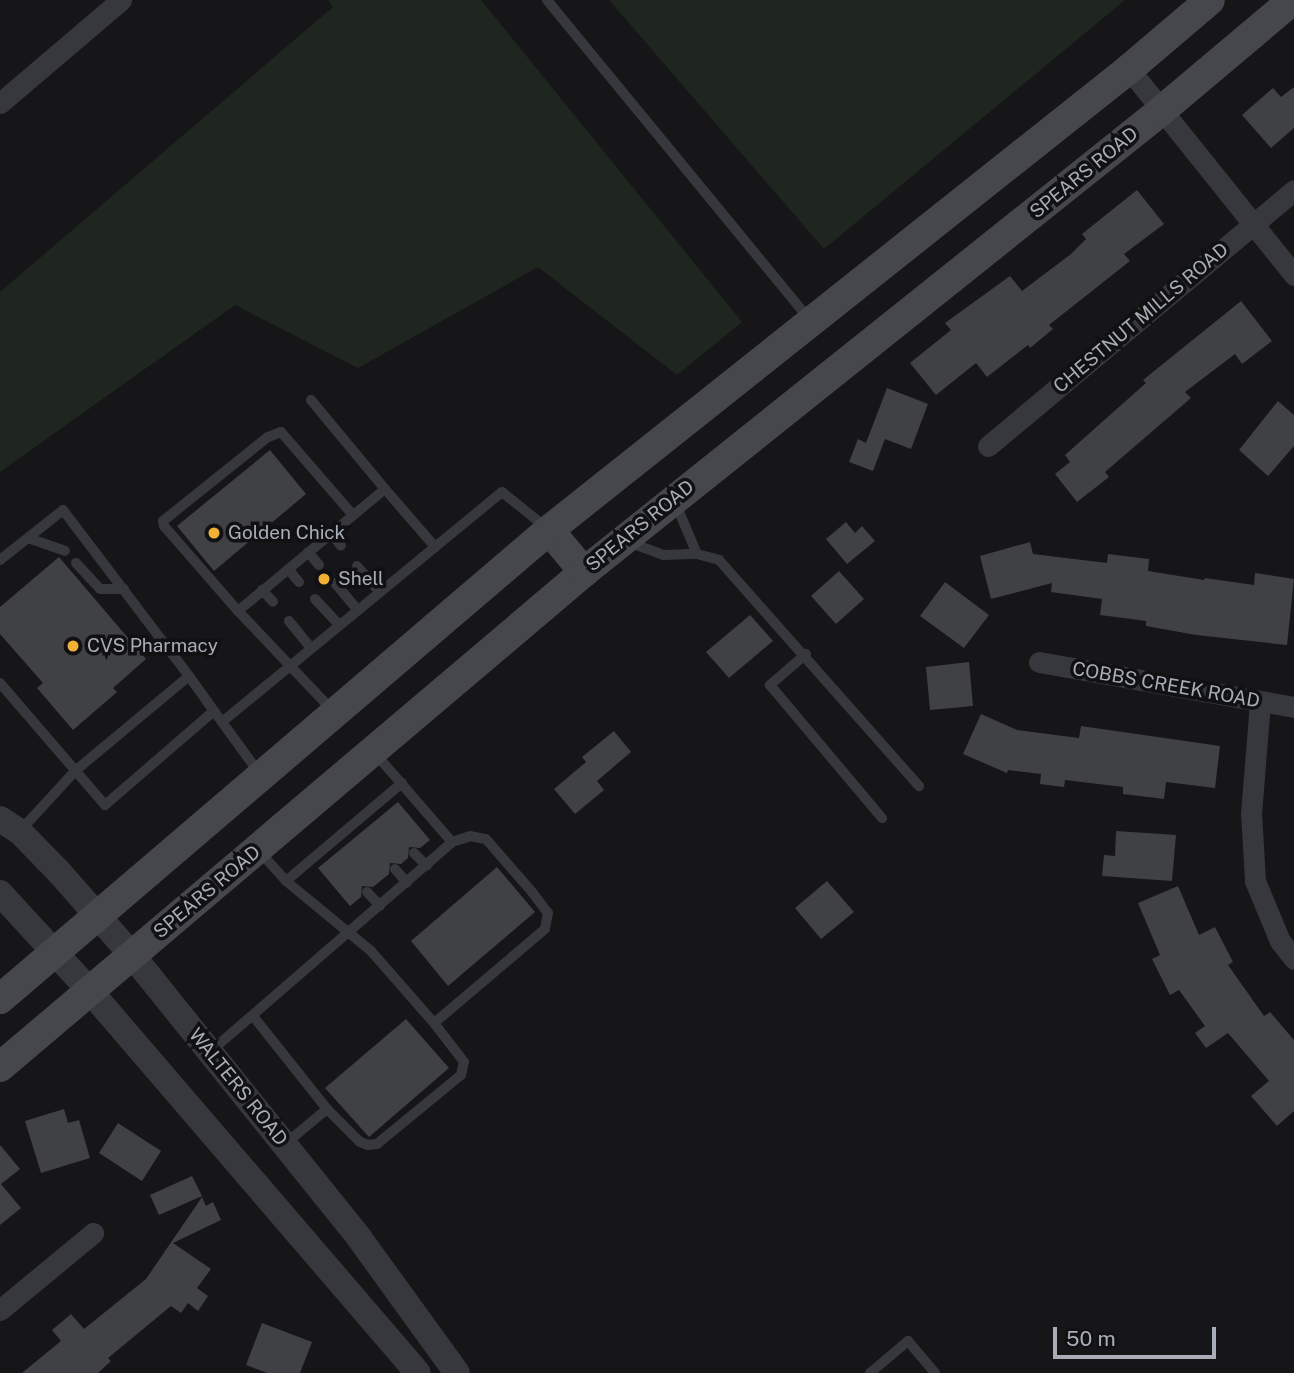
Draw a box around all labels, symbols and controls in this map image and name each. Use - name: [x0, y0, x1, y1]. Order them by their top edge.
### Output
- street label: SPEARS ROAD: [1025, 122, 1143, 224]
- street label: CHESTNUT MILLS ROAD: [1049, 238, 1233, 398]
- street label: SPEARS ROAD: [581, 475, 699, 577]
- place label: Golden Chick: [228, 522, 345, 544]
- marker: Golden Chick: [206, 525, 222, 541]
- place label: Shell: [338, 568, 384, 590]
- marker: Shell: [316, 571, 332, 587]
- place label: CVS Pharmacy: [87, 635, 218, 657]
- marker: CVS Pharmacy: [65, 638, 81, 654]
- street label: COBBS CREEK ROAD: [1070, 657, 1262, 713]
- street label: SPEARS ROAD: [149, 841, 265, 943]
- street label: WALTERS ROAD: [184, 1024, 292, 1150]
- scale bar: [1056, 1314, 1219, 1358]
- text: 50 m: [1066, 1326, 1116, 1351]

